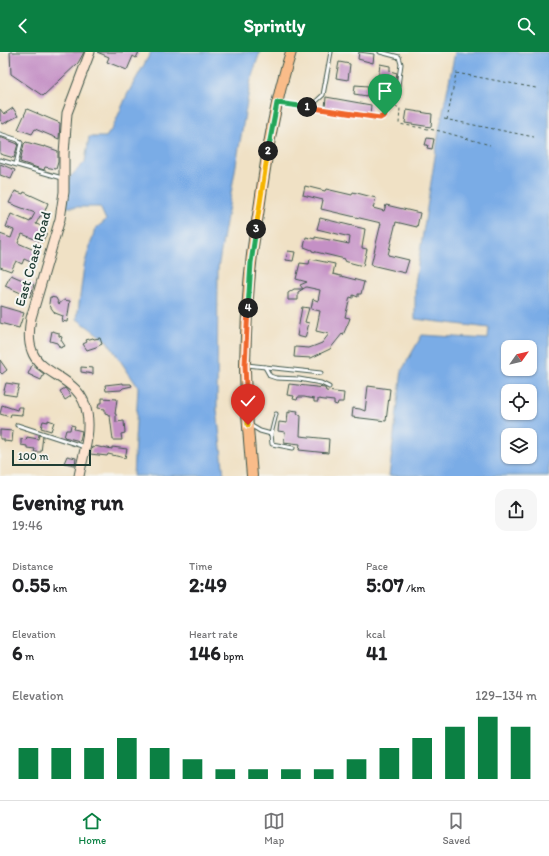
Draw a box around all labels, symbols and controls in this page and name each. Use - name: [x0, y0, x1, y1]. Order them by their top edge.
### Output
- icon: back: [12, 15, 34, 37]
- text: Sprintly: [244, 15, 305, 37]
- icon: search: [515, 15, 537, 37]
- pin: [368, 74, 402, 115]
- icon: arrive: [374, 80, 396, 102]
- pin: 1: [297, 97, 317, 117]
- text: 1: [304, 100, 310, 113]
- pin: 2: [258, 141, 278, 161]
- text: 2: [265, 144, 271, 157]
- street label: East Coast Road: [11, 209, 55, 308]
- pin: 3: [246, 219, 266, 239]
- text: 3: [253, 222, 259, 235]
- pin: 4: [238, 298, 258, 318]
- text: 4: [245, 301, 251, 314]
- north arrow: [501, 340, 537, 376]
- map controls: [501, 340, 537, 464]
- pin: [231, 384, 265, 425]
- button: locate: [501, 384, 537, 420]
- icon: check: [237, 390, 259, 412]
- button: layers: [501, 428, 537, 464]
- scale bar: [12, 448, 91, 467]
- text: 100 m: [18, 450, 48, 463]
- text: Evening run: [12, 489, 124, 516]
- button: share: [495, 489, 537, 531]
- text: 19:46: [12, 518, 43, 533]
- text: Distance: [12, 560, 53, 573]
- text: Time: [189, 560, 212, 573]
- text: Pace: [366, 560, 388, 573]
- text: 0.55: [12, 573, 50, 597]
- text: 2:49: [189, 573, 227, 597]
- text: 5:07: [366, 573, 404, 597]
- text: km: [50, 582, 67, 595]
- text: /km: [404, 582, 425, 595]
- text: Elevation: [12, 628, 56, 641]
- text: Heart rate: [189, 628, 238, 641]
- text: kcal: [366, 628, 386, 641]
- text: 6: [12, 641, 23, 665]
- text: 146: [189, 641, 221, 665]
- text: 41: [366, 641, 387, 665]
- text: m: [23, 650, 34, 663]
- text: bpm: [221, 650, 244, 663]
- text: Elevation: [12, 688, 64, 703]
- text: 129–134 m: [475, 688, 537, 703]
- tab: Home: [79, 810, 106, 847]
- tab: Map: [263, 810, 285, 847]
- tab: Saved: [442, 810, 470, 847]

